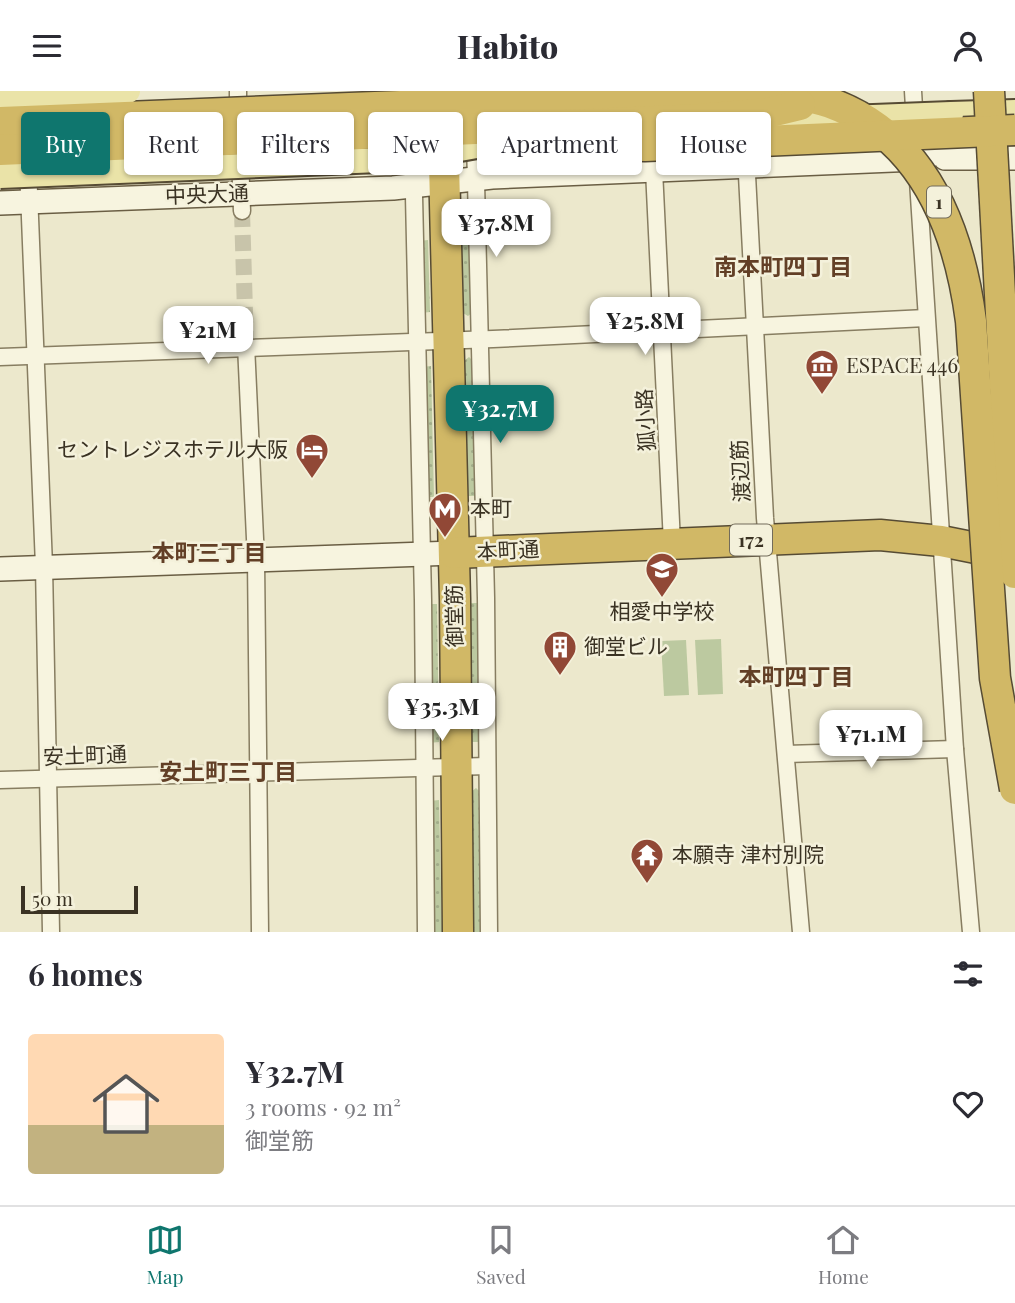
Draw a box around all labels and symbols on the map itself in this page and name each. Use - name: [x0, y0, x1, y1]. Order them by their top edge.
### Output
- street label: 中央大通: [164, 178, 249, 208]
- road number: 1: [927, 187, 951, 218]
- pin: ¥37.8M: [439, 199, 553, 259]
- district label: 南本町四丁目: [714, 250, 852, 281]
- pin: ¥25.8M: [588, 297, 702, 357]
- pin: ¥21M: [167, 307, 249, 366]
- museum icon: ESPACE 446: [803, 347, 841, 396]
- place label: ESPACE 446: [846, 350, 958, 378]
- pin: ¥32.7M: [443, 385, 557, 445]
- street label: 狐小路: [628, 388, 660, 452]
- hotel icon: セントレジスホテル大阪: [293, 431, 331, 480]
- place label: セントレジスホテル大阪: [57, 434, 288, 462]
- street label: 渡辺筋: [723, 439, 755, 503]
- metro station icon: 本町: [426, 490, 464, 539]
- place label: 本町: [470, 493, 512, 521]
- road number: 172: [730, 524, 772, 555]
- street label: 本町通: [476, 533, 540, 565]
- district label: 本町三丁目: [152, 536, 267, 567]
- school or university icon: 相愛中学校: [643, 550, 681, 599]
- street label: 御堂筋: [438, 584, 468, 648]
- place label: 相愛中学校: [610, 596, 715, 624]
- building icon: 御堂ビル: [541, 628, 579, 677]
- place label: 御堂ビル: [584, 631, 668, 659]
- district label: 本町四丁目: [739, 660, 854, 691]
- pin: ¥35.3M: [385, 683, 499, 743]
- pin: ¥71.1M: [814, 711, 928, 770]
- street label: 安土町通: [42, 739, 127, 769]
- district label: 安土町三丁目: [159, 755, 297, 786]
- temple icon: 本願寺 津村別院: [628, 836, 666, 885]
- place label: 本願寺 津村別院: [672, 839, 824, 867]
- scale bar: [21, 883, 138, 915]

